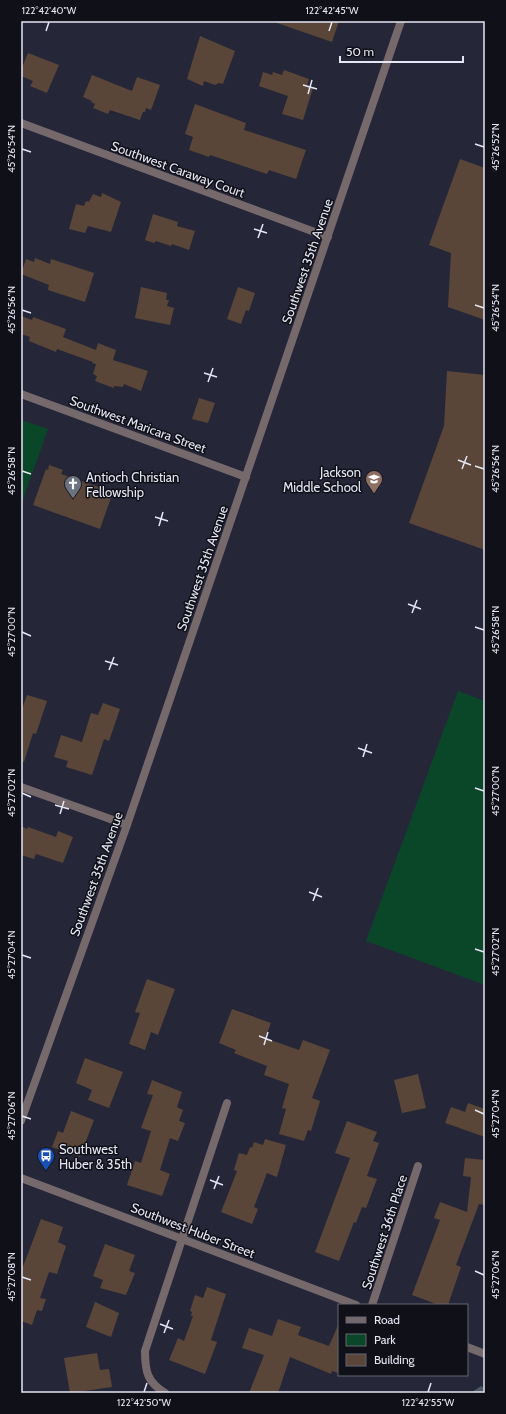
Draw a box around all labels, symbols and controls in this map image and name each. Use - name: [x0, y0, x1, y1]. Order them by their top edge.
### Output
- text: 122°42'40"W: [22, 4, 77, 17]
- text: 122°42'45"W: [306, 4, 359, 17]
- scale bar: [340, 38, 463, 64]
- text: 50 m: [346, 44, 374, 59]
- text: 45°26'52"N: [489, 123, 502, 171]
- text: 45°26'54"N: [5, 125, 18, 173]
- street label: Southwest Caraway Court: [109, 137, 248, 201]
- street label: Southwest 35th Avenue: [278, 196, 336, 326]
- text: 45°26'54"N: [489, 284, 502, 332]
- text: 45°26'56"N: [5, 286, 18, 334]
- street label: Southwest Maricara Street: [68, 392, 209, 456]
- text: 45°26'56"N: [489, 445, 502, 493]
- text: 45°26'58"N: [5, 447, 18, 495]
- place label: Jackson Middle School: [283, 464, 361, 495]
- place label: Antioch Christian Fellowship: [86, 469, 179, 500]
- school or university icon: Jackson Middle School: [364, 469, 384, 494]
- church icon: Antioch Christian Fellowship: [63, 474, 83, 499]
- street label: Southwest 35th Avenue: [173, 503, 231, 633]
- text: 45°26'58"N: [489, 606, 502, 654]
- text: 45°27'00"N: [5, 607, 18, 657]
- text: 45°27'00"N: [489, 766, 502, 816]
- text: 45°27'02"N: [5, 769, 18, 817]
- street label: Southwest 35th Avenue: [66, 809, 126, 938]
- text: 45°27'02"N: [489, 928, 502, 976]
- text: 45°27'04"N: [5, 931, 18, 980]
- text: 45°27'04"N: [489, 1090, 502, 1139]
- text: 45°27'06"N: [5, 1091, 18, 1141]
- place label: Southwest Huber & 35th: [59, 1141, 132, 1172]
- bus stop icon: Southwest Huber & 35th: [36, 1146, 56, 1171]
- street label: Southwest 36th Place: [358, 1172, 410, 1291]
- street label: Southwest Huber Street: [129, 1199, 258, 1261]
- text: 45°27'06"N: [489, 1250, 502, 1300]
- text: 45°27'08"N: [5, 1252, 18, 1302]
- legend: [338, 1304, 468, 1376]
- text: Road: [374, 1312, 400, 1327]
- text: Park: [374, 1332, 396, 1347]
- text: Building: [374, 1352, 416, 1367]
- text: 122°42'50"W: [117, 1396, 172, 1409]
- text: 122°42'55"W: [402, 1396, 455, 1409]

